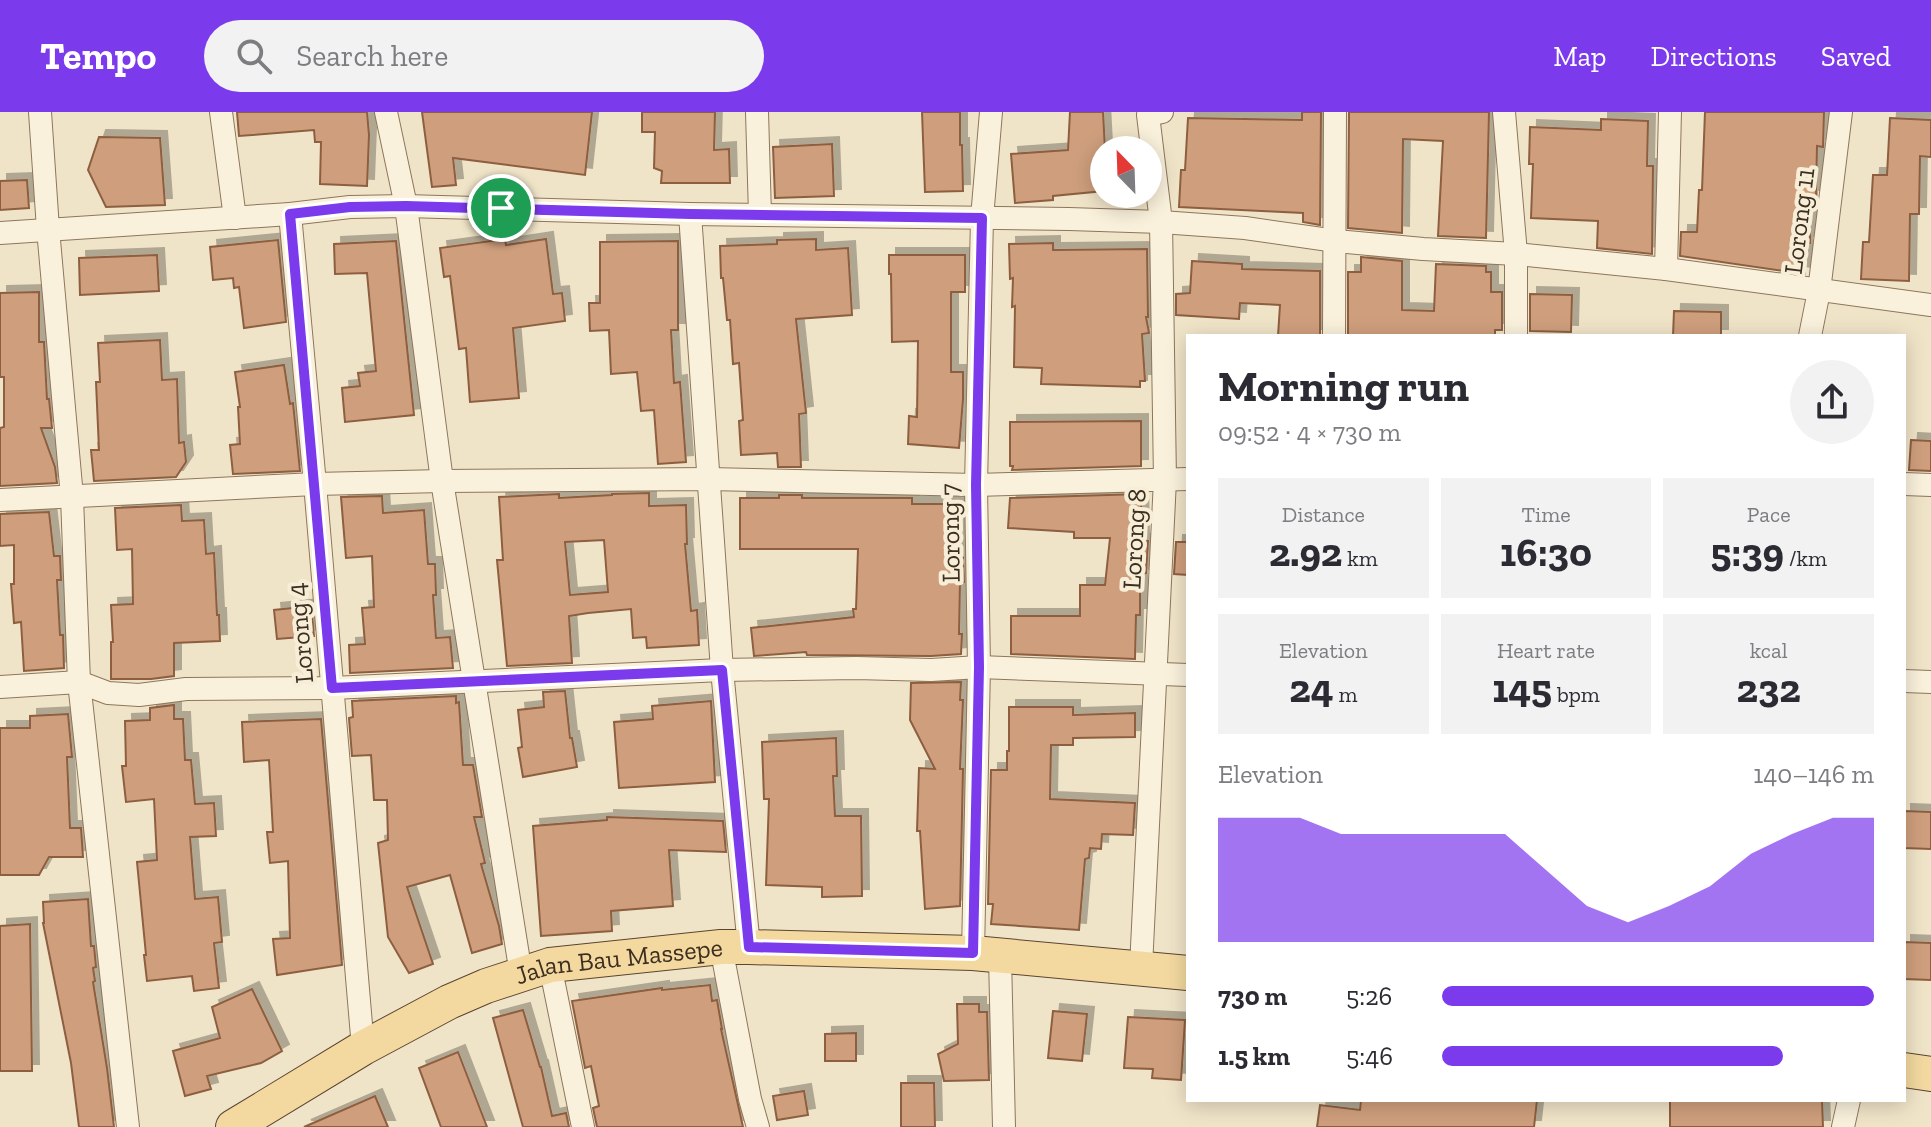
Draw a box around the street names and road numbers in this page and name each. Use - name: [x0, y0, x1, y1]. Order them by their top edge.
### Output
- street label: Lorong 11: [1777, 166, 1821, 276]
- street label: Lorong 7: [933, 483, 967, 583]
- street label: Lorong 8: [1115, 488, 1153, 590]
- street label: Lorong 4: [280, 581, 320, 685]
- street label: Jalan Bau Massepe: [511, 931, 724, 991]

